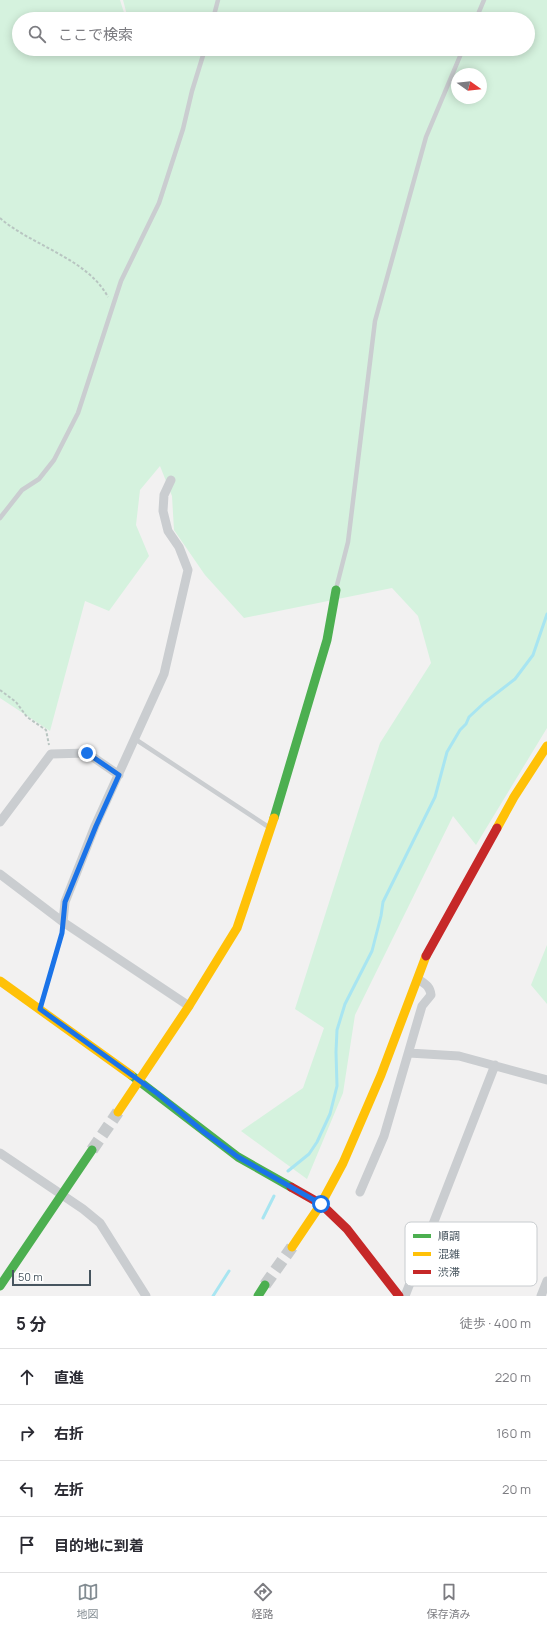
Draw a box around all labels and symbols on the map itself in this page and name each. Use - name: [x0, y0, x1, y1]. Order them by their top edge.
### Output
- north arrow: [451, 68, 487, 104]
- route end: [78, 744, 96, 762]
- route start: [312, 1195, 330, 1213]
- legend: [405, 1222, 537, 1286]
- text: 順調: [438, 1228, 460, 1243]
- text: 混雑: [438, 1246, 460, 1261]
- text: 渋滞: [438, 1264, 460, 1279]
- scale bar: [12, 1268, 91, 1287]

